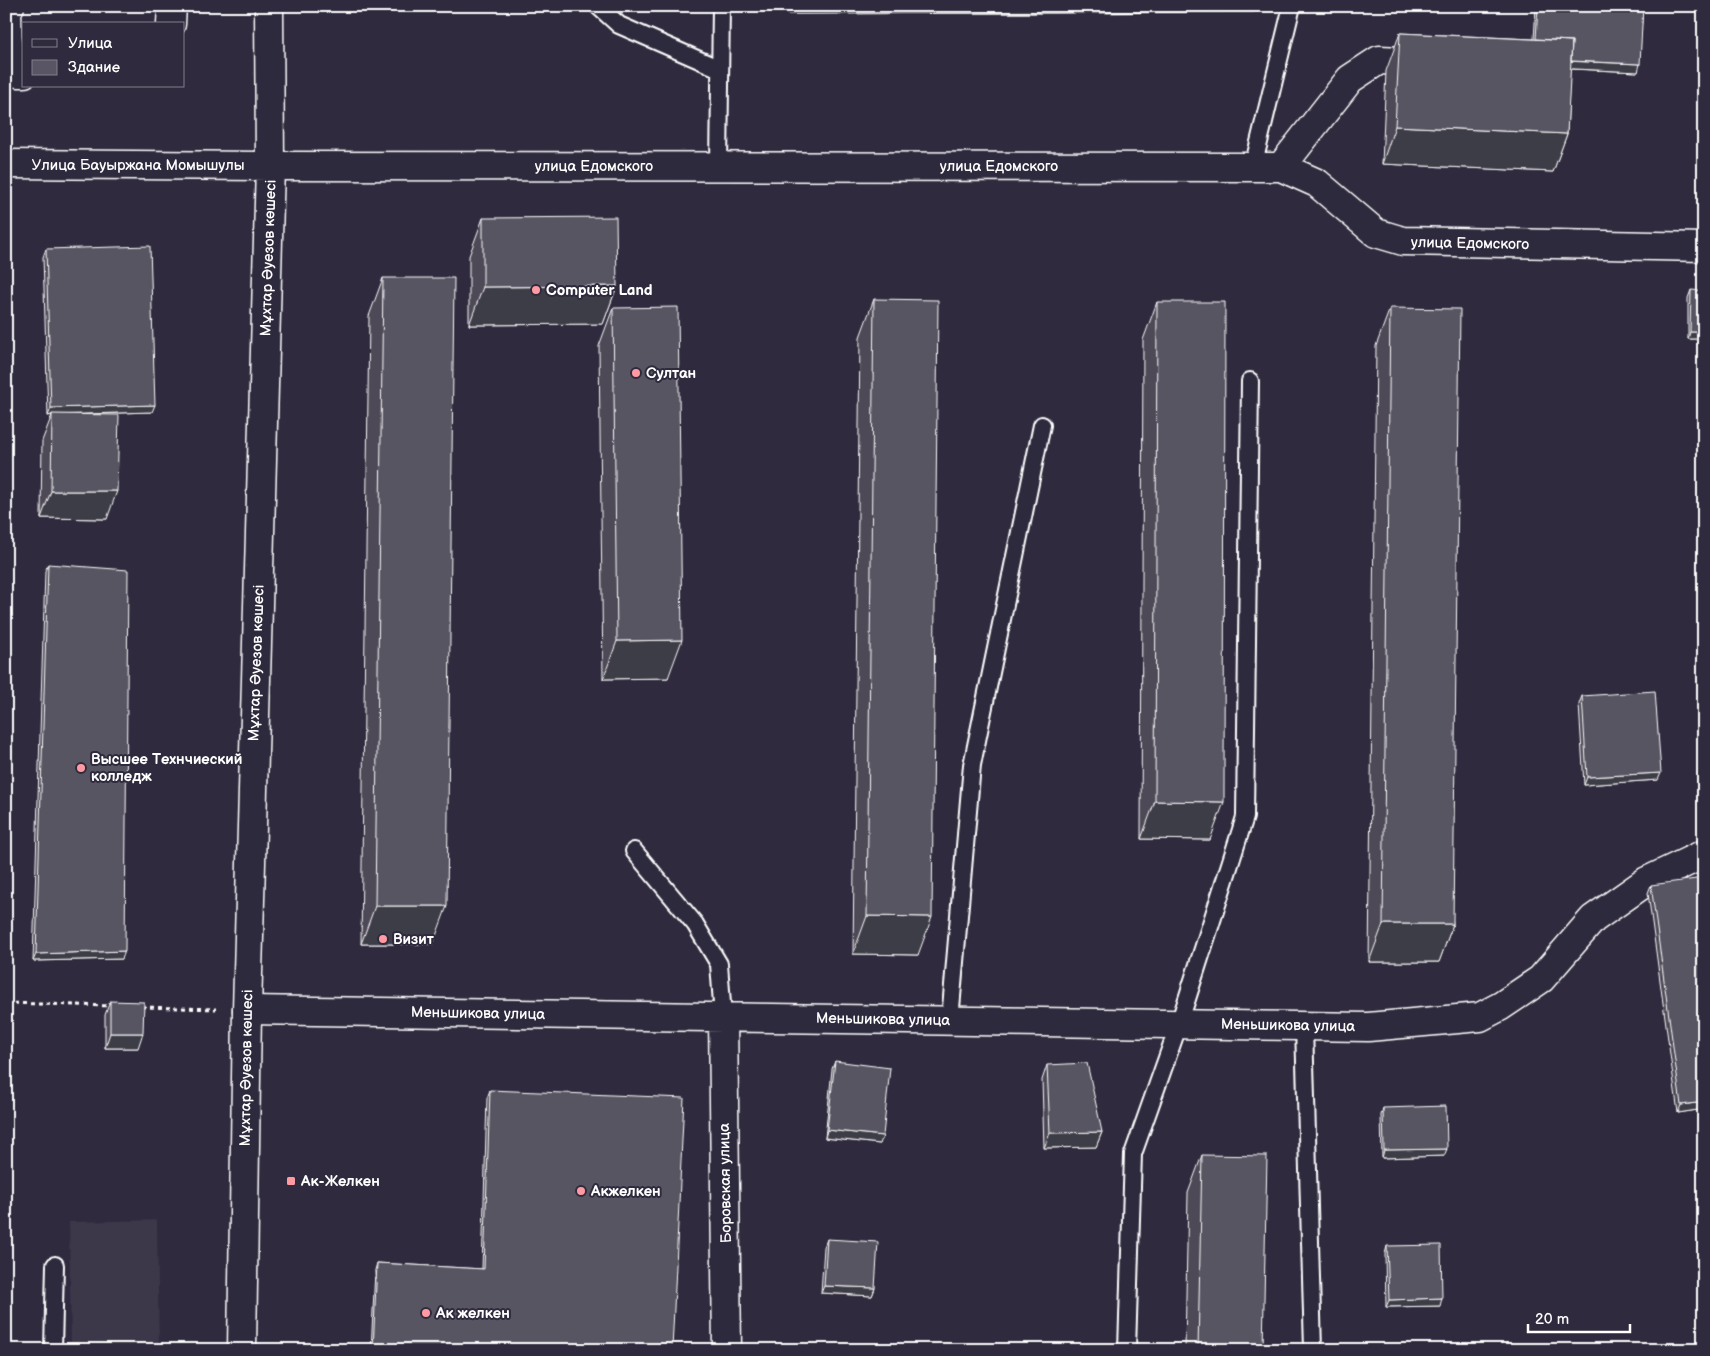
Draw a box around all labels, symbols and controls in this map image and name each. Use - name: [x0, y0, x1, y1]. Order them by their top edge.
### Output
- legend: [22, 22, 185, 88]
- text: Улица: [68, 34, 113, 53]
- text: Здание: [68, 58, 120, 77]
- street label: Улица Бауыржана Момышулы: [32, 156, 244, 175]
- street label: улица Едомского: [535, 157, 653, 176]
- street label: улица Едомского: [940, 157, 1058, 176]
- street label: Мұхтар Әуезов көшесі: [256, 179, 281, 337]
- street label: улица Едомского: [1411, 233, 1530, 254]
- place label: Computer Land: [546, 281, 653, 300]
- marker: Computer Land: [530, 284, 542, 296]
- place label: Султан: [646, 364, 696, 383]
- marker: Султан: [630, 367, 642, 379]
- street label: Мұхтар Әуезов көшесі: [244, 584, 269, 742]
- place label: Высшее Технчиеский колледж: [91, 750, 243, 786]
- marker: Высшее Технчиеский колледж: [75, 762, 87, 774]
- place label: Визит: [393, 930, 435, 949]
- marker: Визит: [377, 933, 389, 945]
- street label: Мұхтар Әуезов көшесі: [236, 989, 257, 1147]
- street label: Меньшикова улица: [411, 1003, 546, 1024]
- street label: Меньшикова улица: [816, 1009, 951, 1030]
- street label: Меньшикова улица: [1221, 1015, 1356, 1036]
- street label: Боровская улица: [715, 1123, 736, 1243]
- place label: Ак-Желкен: [300, 1172, 380, 1191]
- marker: Ак-Желкен: [285, 1175, 297, 1187]
- place label: Акжелкен: [590, 1182, 661, 1201]
- marker: Акжелкен: [575, 1185, 587, 1197]
- scale bar: [1528, 1301, 1630, 1333]
- place label: Ак желкен: [435, 1304, 510, 1323]
- marker: Ак желкен: [420, 1307, 432, 1319]
- text: 20 m: [1535, 1310, 1569, 1329]

